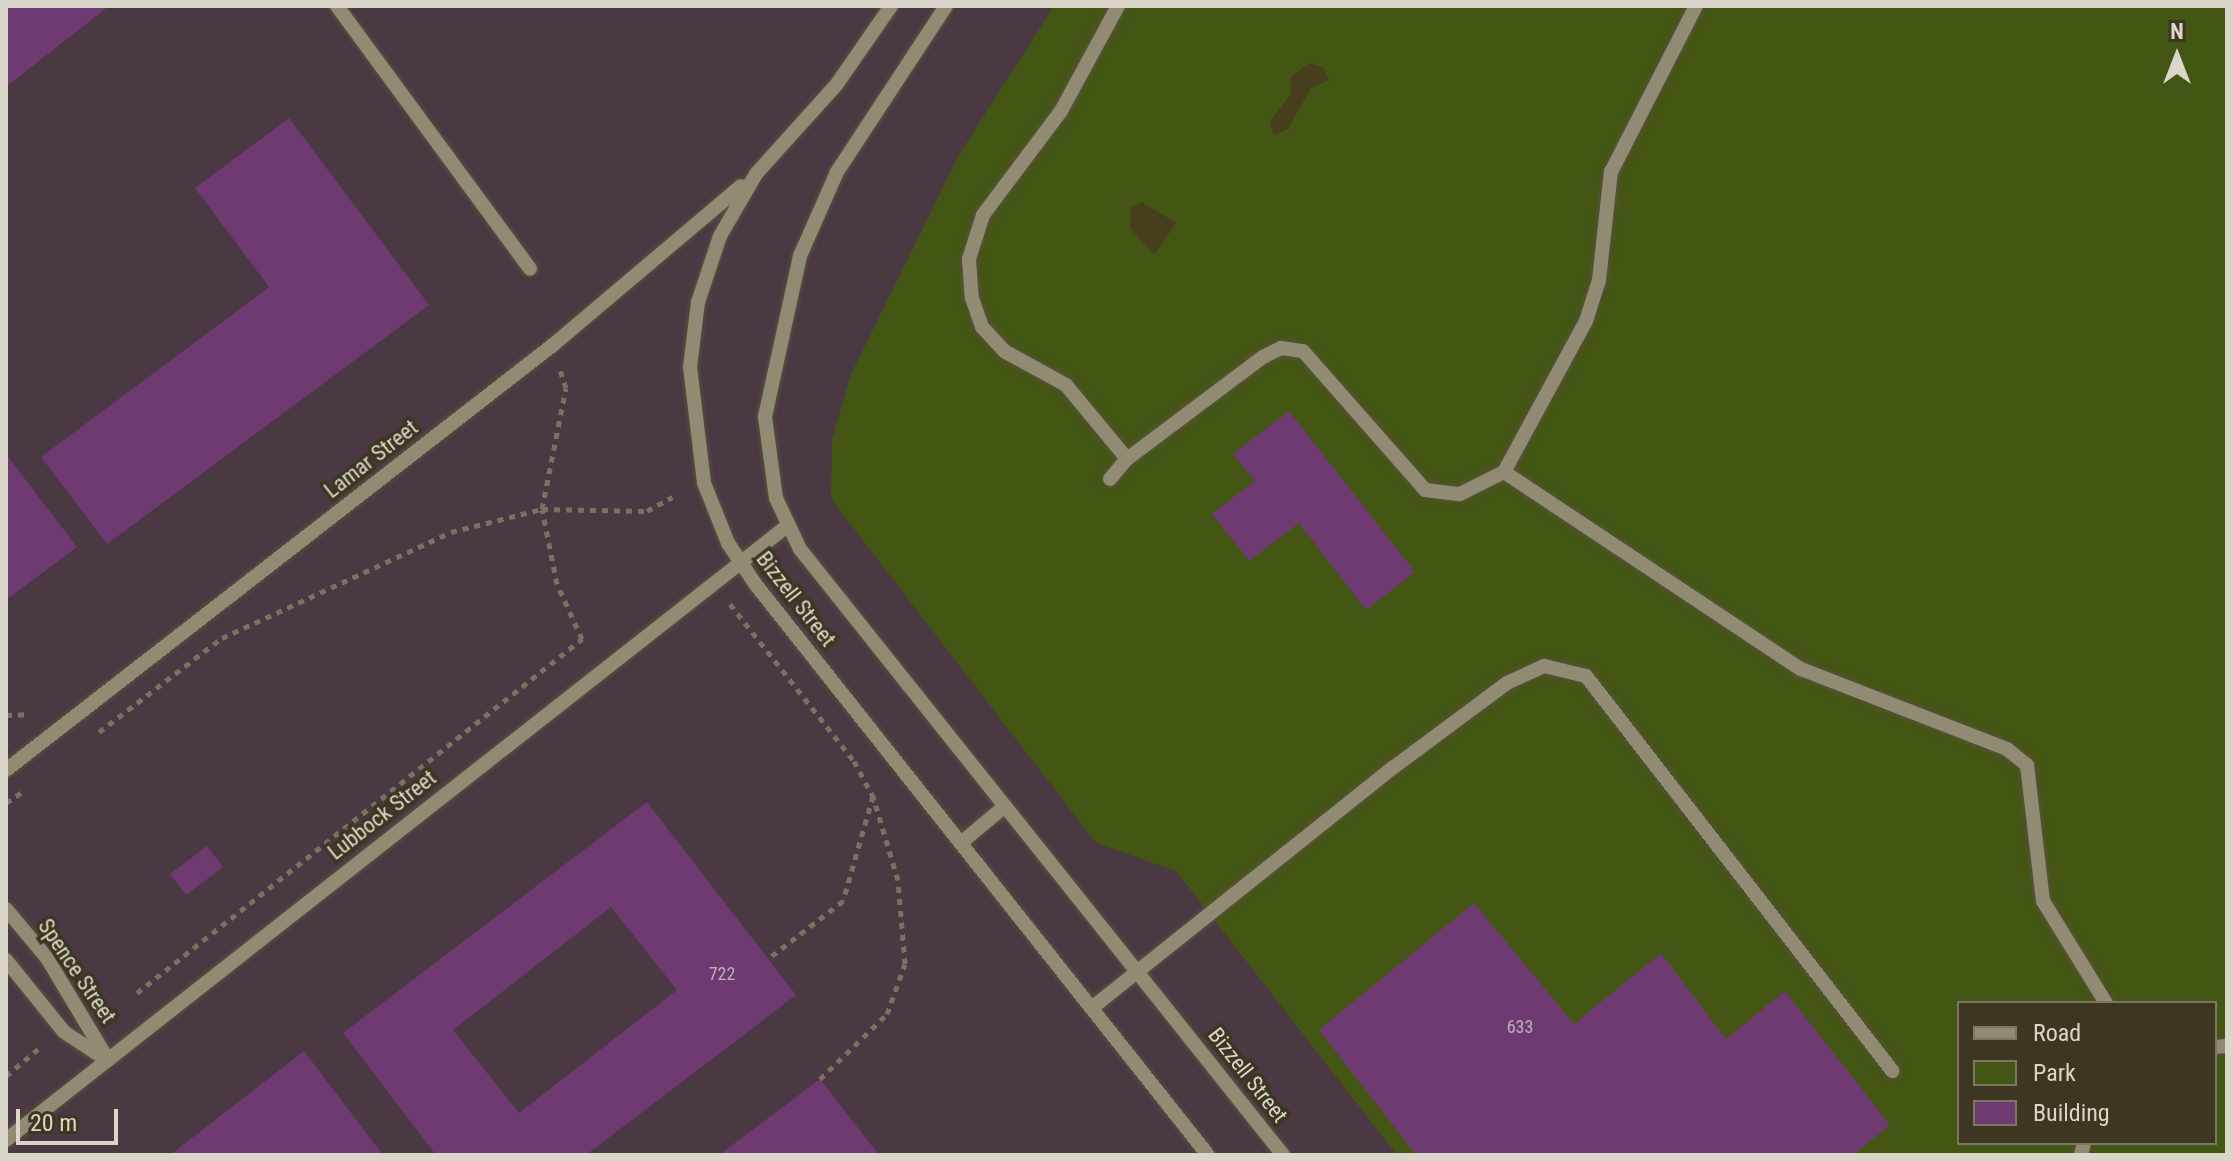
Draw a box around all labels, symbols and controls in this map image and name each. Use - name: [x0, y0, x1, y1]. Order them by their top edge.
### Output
- north arrow: [2137, 16, 2217, 96]
- text: N: [2170, 19, 2184, 44]
- street label: Lamar Street: [319, 414, 423, 504]
- street label: Bizzell Street: [751, 546, 841, 652]
- street label: Lubbock Street: [323, 765, 441, 865]
- street label: Spence Street: [32, 914, 122, 1028]
- house number: 722: [709, 963, 735, 985]
- legend: [1957, 1001, 2217, 1145]
- house number: 633: [1507, 1016, 1533, 1038]
- text: Road: [2033, 1019, 2081, 1047]
- street label: Bizzell Street: [1203, 1022, 1293, 1128]
- text: Park: [2033, 1059, 2076, 1087]
- scale bar: [20, 1093, 122, 1143]
- text: Building: [2033, 1099, 2110, 1127]
- text: 20 m: [30, 1109, 77, 1137]

